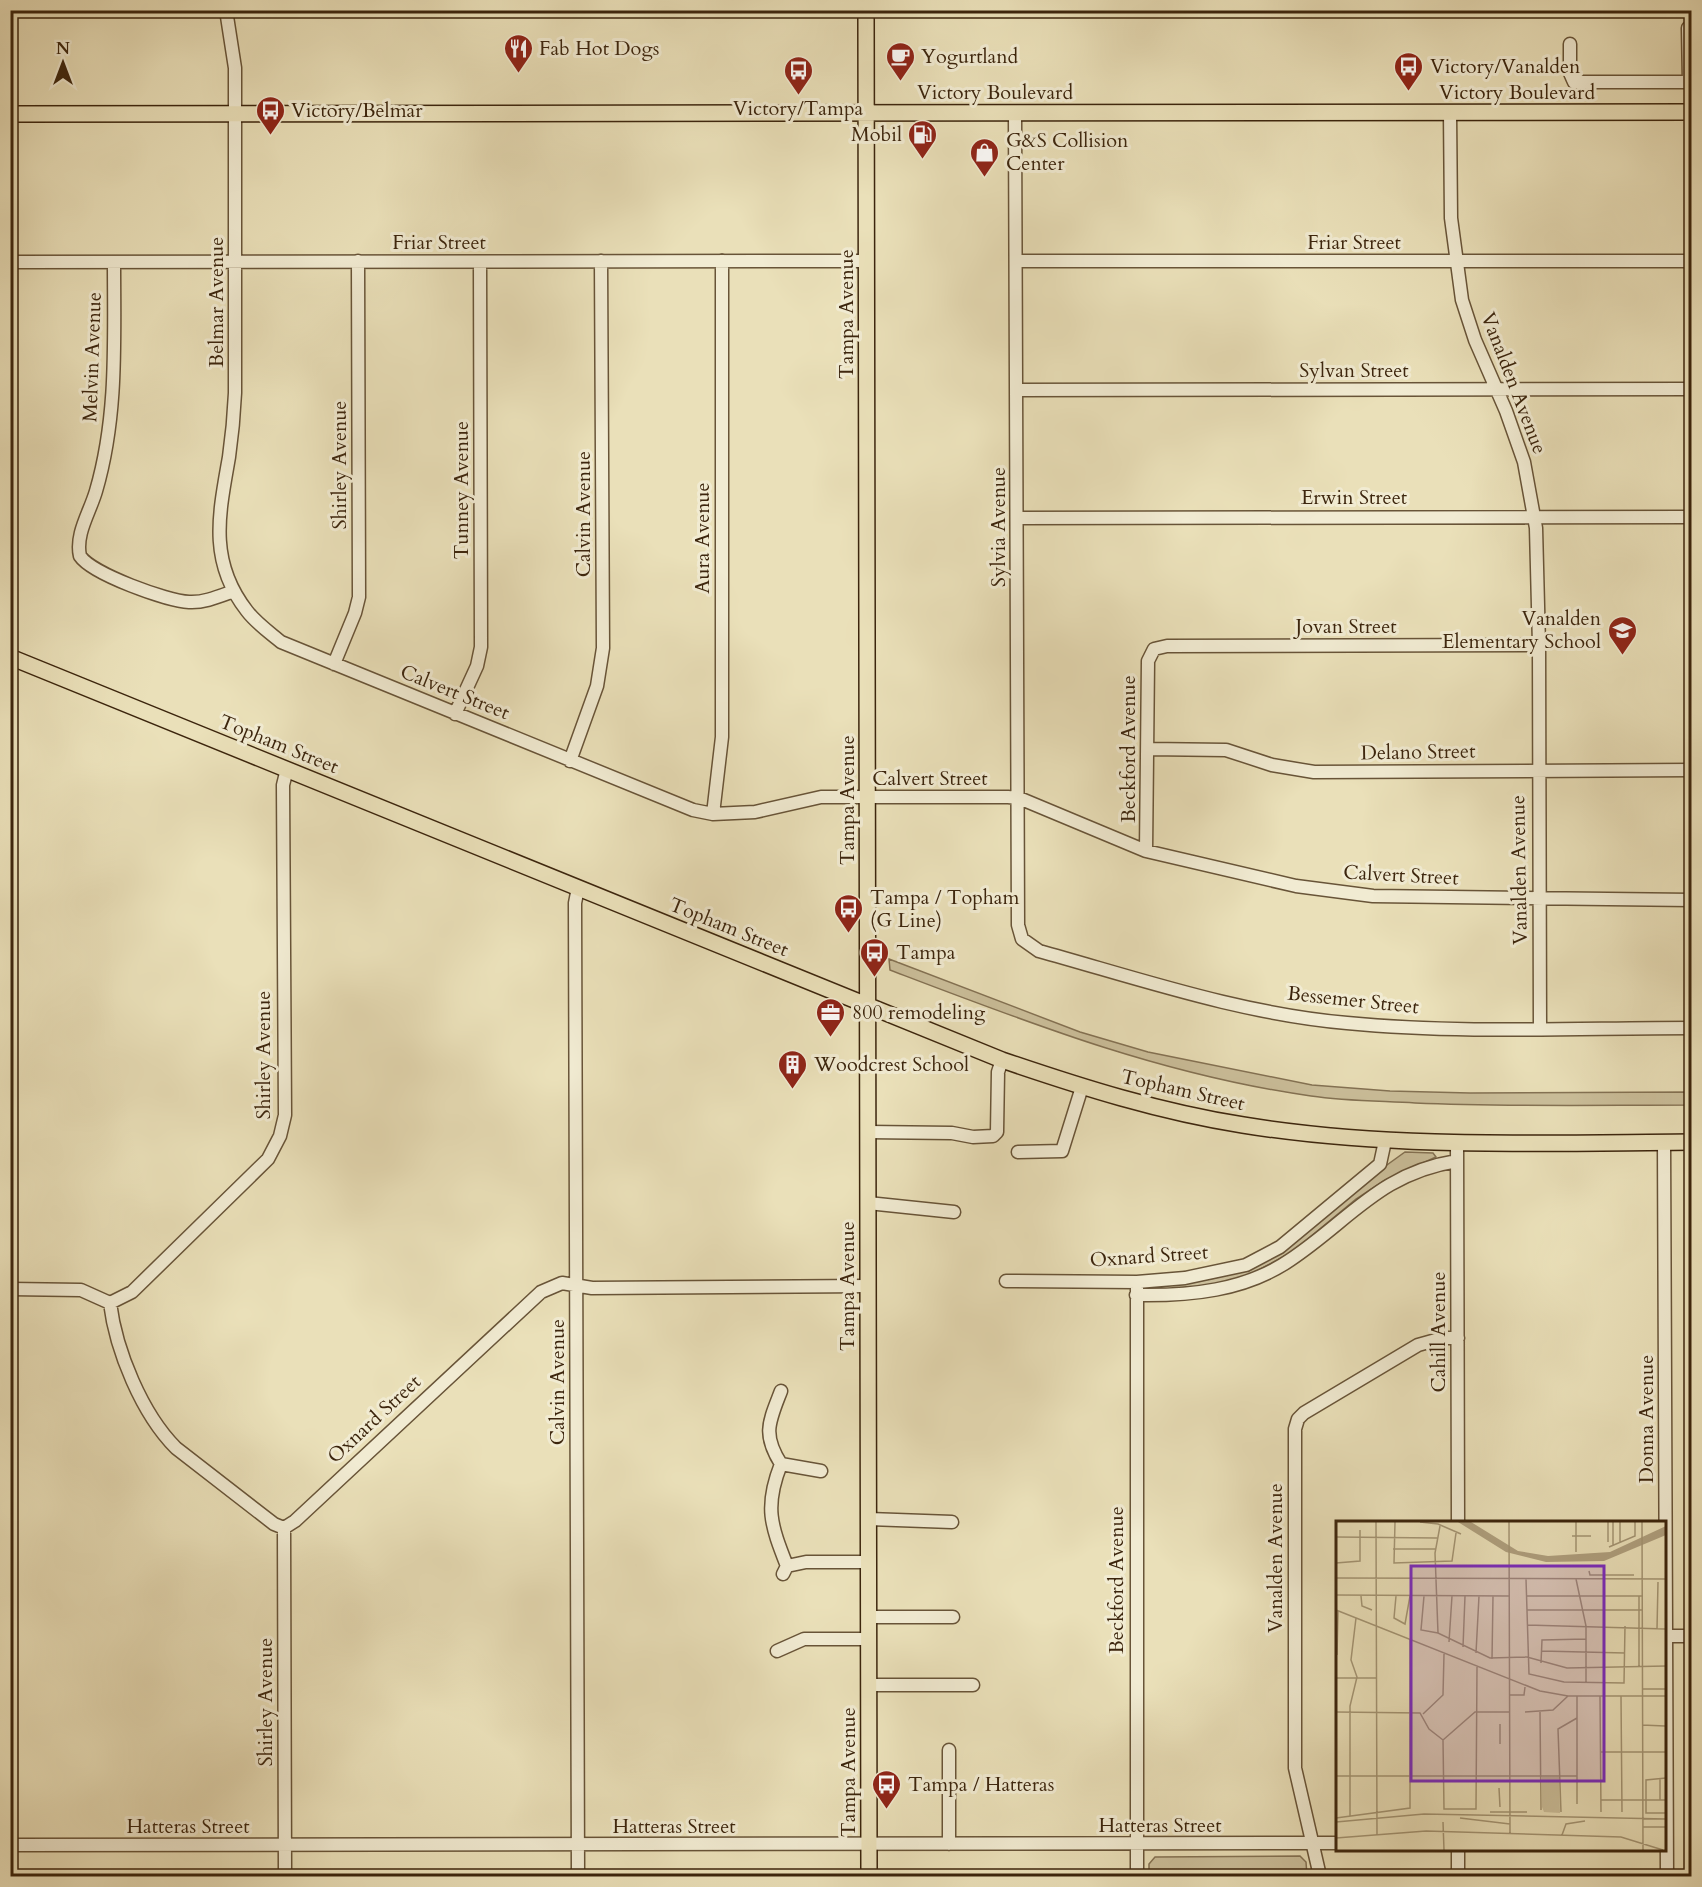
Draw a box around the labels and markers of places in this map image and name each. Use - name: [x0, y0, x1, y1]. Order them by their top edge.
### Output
- restaurant icon: Fab Hot Dogs: [502, 32, 534, 74]
- place label: Fab Hot Dogs: [539, 35, 659, 62]
- cafe icon: Yogurtland: [884, 40, 916, 82]
- place label: Yogurtland: [921, 43, 1019, 70]
- bus stop icon: Victory/Vanalden: [1393, 50, 1425, 92]
- place label: Victory/Vanalden: [1430, 53, 1581, 80]
- bus stop icon: Victory/Tampa: [782, 54, 814, 96]
- bus stop icon: Victory/Belmar: [254, 94, 286, 136]
- place label: Victory/Tampa: [733, 95, 864, 122]
- place label: Victory/Belmar: [291, 97, 423, 124]
- fuel station icon: Mobil: [907, 118, 939, 160]
- place label: Mobil: [851, 121, 902, 148]
- place label: G&S Collision Center: [1006, 127, 1129, 177]
- shop icon: G&S Collision Center: [969, 136, 1001, 178]
- place label: Vanalden Elementary School: [1442, 605, 1602, 655]
- school or university icon: Vanalden Elementary School: [1606, 614, 1638, 656]
- place label: Tampa / Topham (G Line): [870, 884, 1019, 934]
- bus stop icon: Tampa / Topham (G Line): [833, 892, 865, 934]
- bus stop icon: Tampa: [859, 936, 891, 978]
- place label: Tampa: [896, 939, 956, 966]
- office icon: 800 remodeling: [815, 996, 847, 1038]
- place label: 800 remodeling: [852, 999, 986, 1026]
- building icon: Woodcrest School: [777, 1048, 809, 1090]
- place label: Woodcrest School: [813, 1051, 969, 1078]
- bus stop icon: Tampa / Hatteras: [871, 1768, 903, 1810]
- place label: Tampa / Hatteras: [908, 1771, 1054, 1798]

